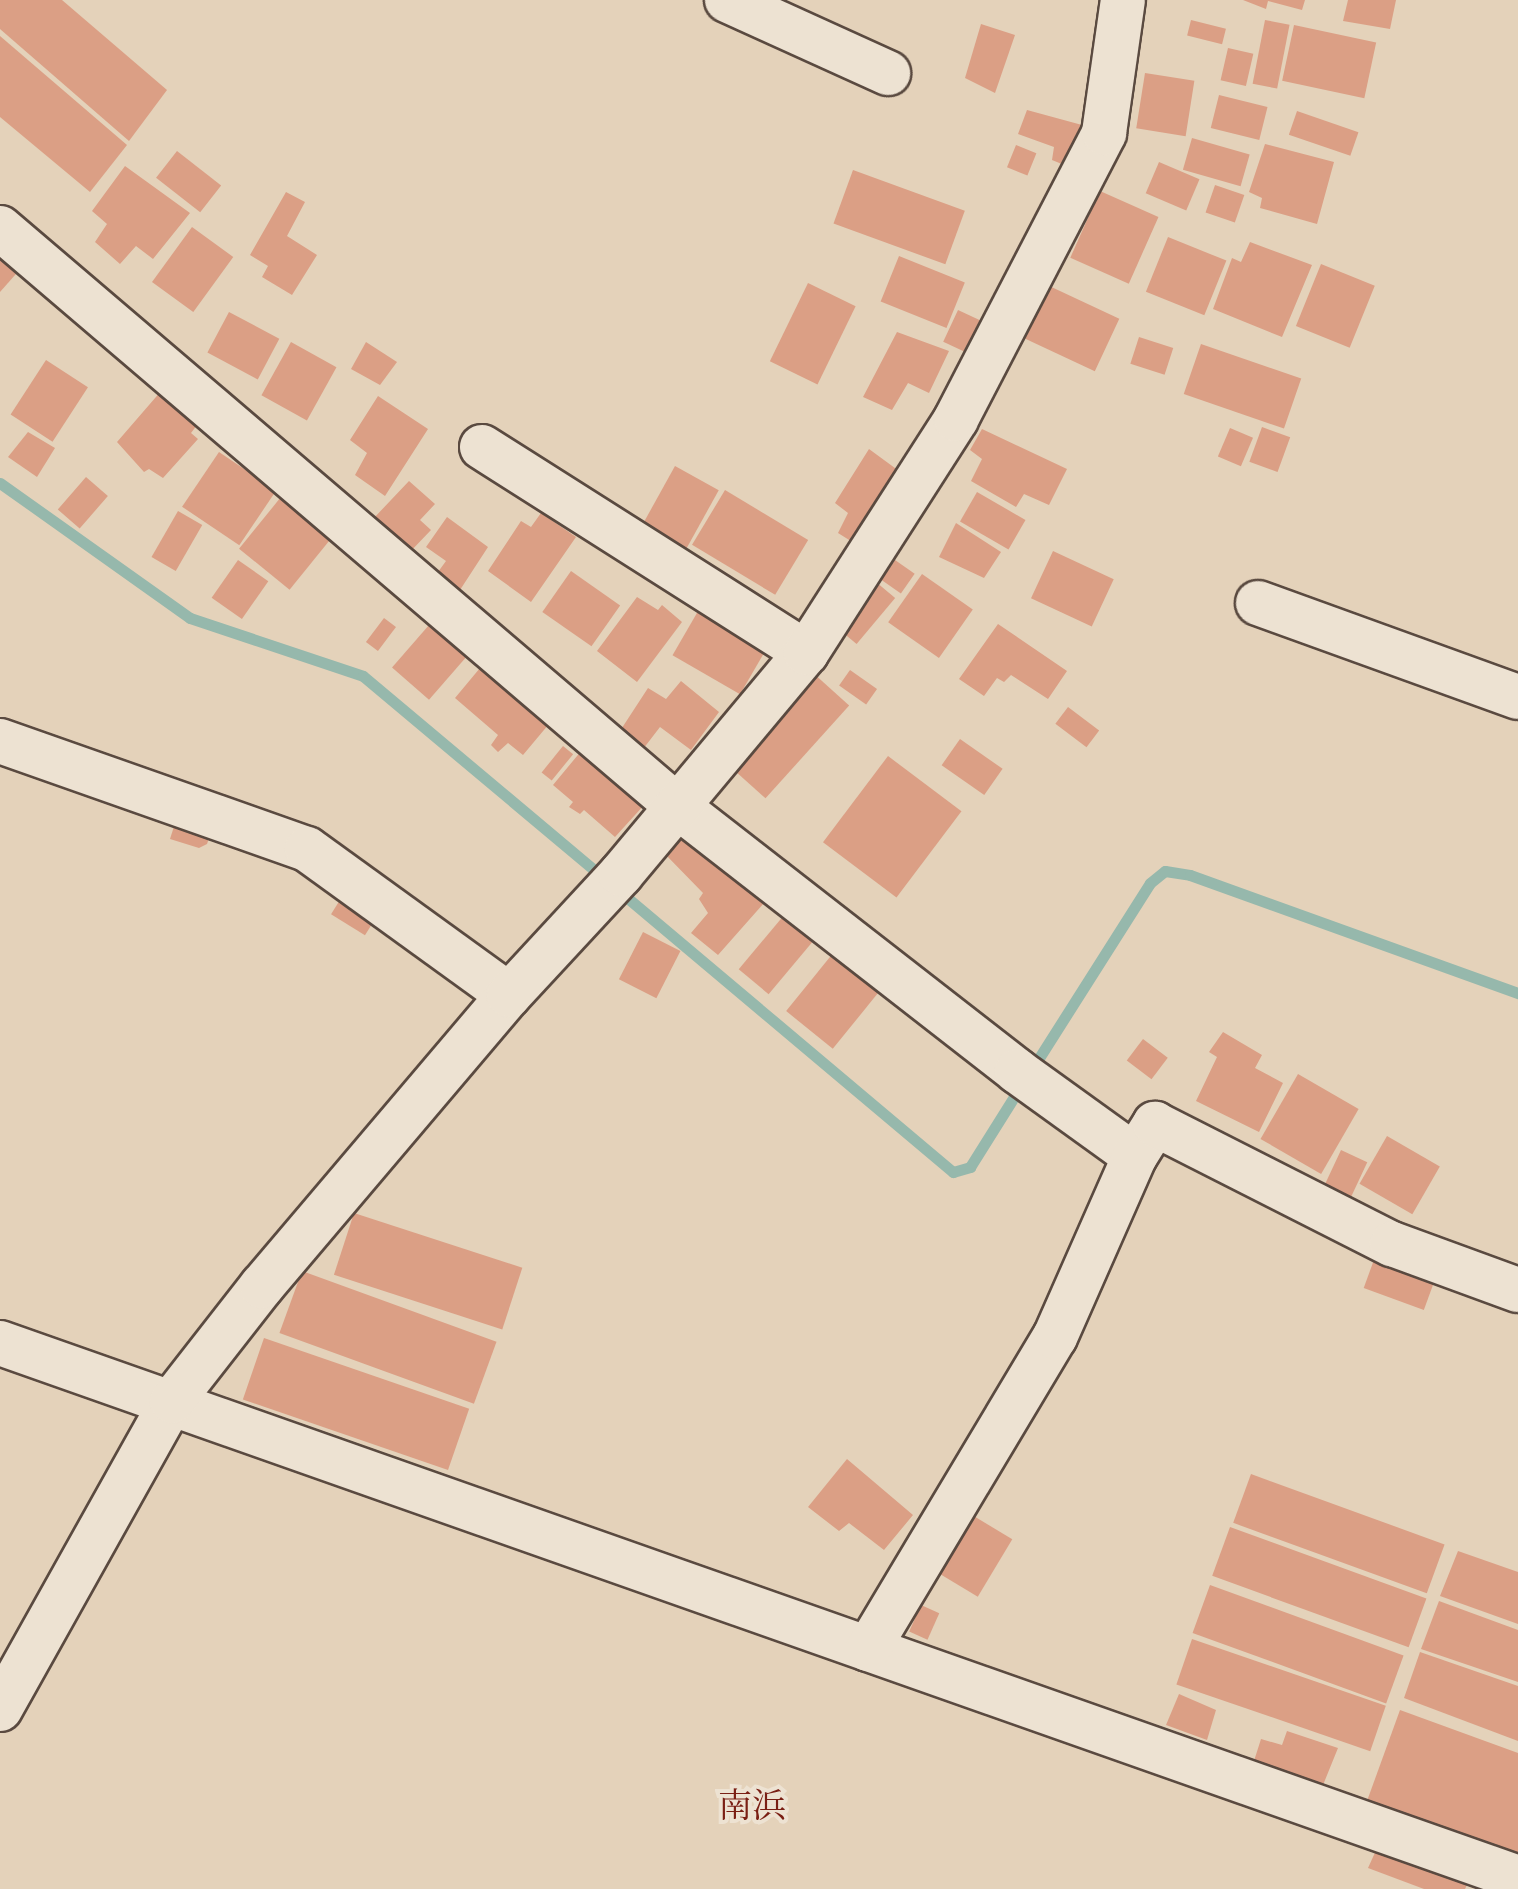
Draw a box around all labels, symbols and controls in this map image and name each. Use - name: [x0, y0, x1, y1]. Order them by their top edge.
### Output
- district label: 南浜: [718, 1785, 786, 1825]

